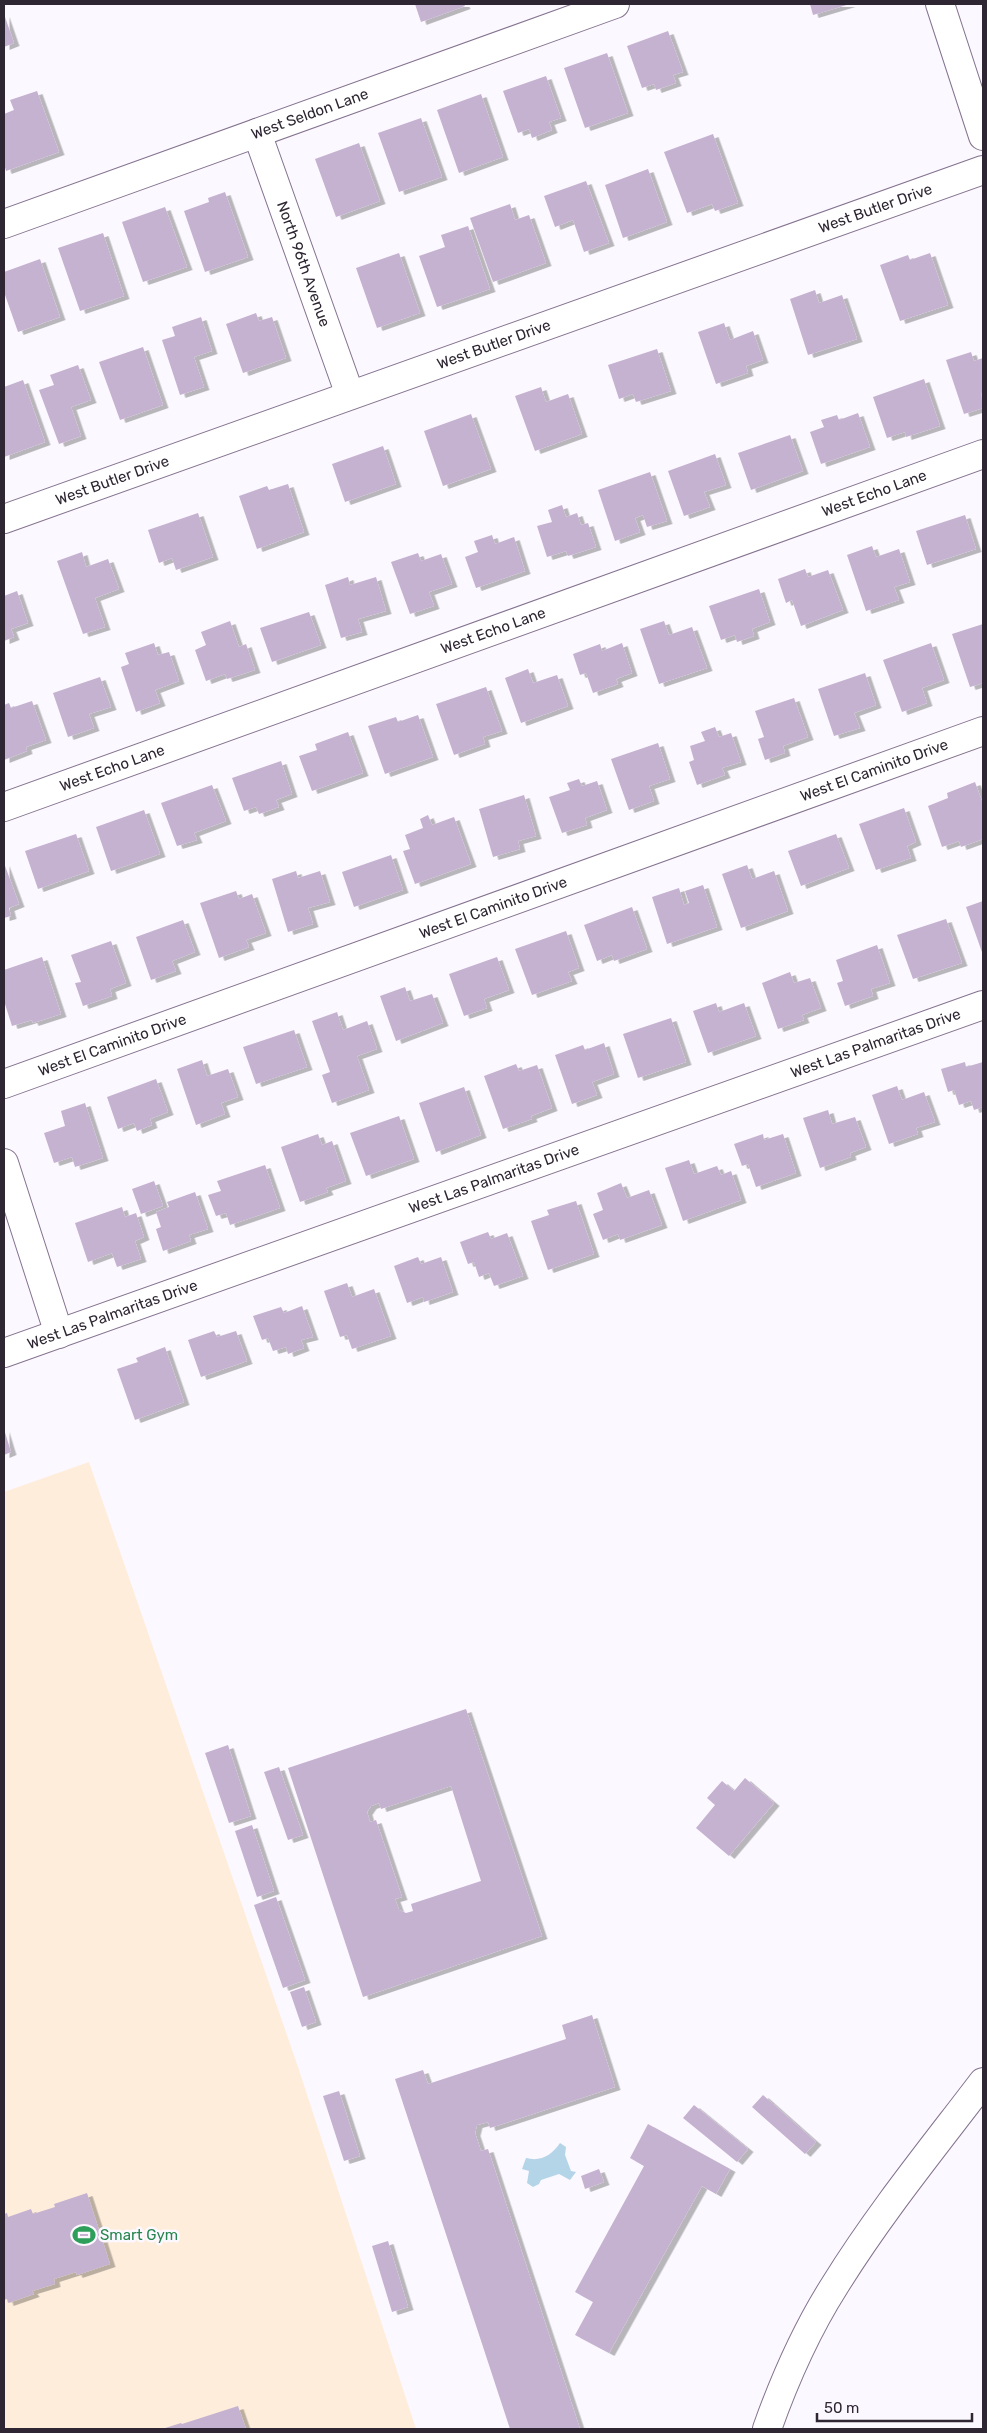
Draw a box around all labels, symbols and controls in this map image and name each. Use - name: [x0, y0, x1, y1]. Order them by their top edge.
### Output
- street label: West Seldon Lane: [249, 85, 371, 143]
- street label: West Butler Drive: [816, 180, 935, 237]
- street label: North 96th Avenue: [273, 199, 334, 329]
- street label: West Butler Drive: [434, 316, 553, 373]
- street label: West Butler Drive: [53, 452, 172, 509]
- street label: West Echo Lane: [819, 466, 929, 520]
- street label: West Echo Lane: [438, 603, 548, 658]
- street label: West El Caminito Drive: [798, 735, 951, 805]
- street label: West Echo Lane: [57, 741, 167, 795]
- street label: West El Caminito Drive: [417, 873, 570, 943]
- street label: West Las Palmaritas Drive: [788, 1005, 963, 1082]
- street label: West El Caminito Drive: [36, 1010, 189, 1080]
- street label: West Las Palmaritas Drive: [406, 1140, 582, 1217]
- street label: West Las Palmaritas Drive: [25, 1276, 200, 1353]
- sports icon: Smart Gym: [71, 2222, 97, 2248]
- place label: Smart Gym: [100, 2226, 178, 2244]
- scale bar: [817, 2390, 972, 2422]
- text: 50 m: [824, 2399, 859, 2417]

